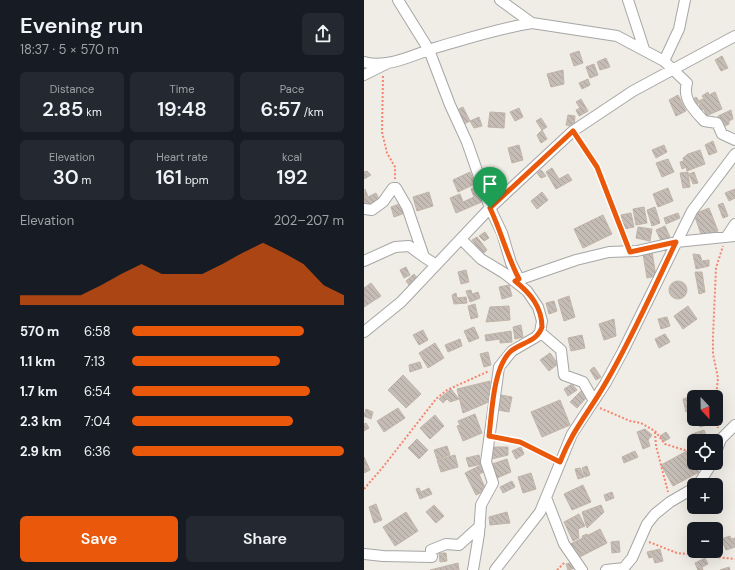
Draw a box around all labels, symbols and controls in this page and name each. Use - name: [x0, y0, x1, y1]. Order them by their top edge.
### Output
- text: Evening run: [20, 11, 143, 40]
- button: share: [302, 13, 344, 55]
- text: 18:37 · 5 × 570 m: [20, 41, 119, 58]
- text: Distance: [50, 82, 94, 96]
- text: Time: [170, 82, 194, 96]
- text: Pace: [280, 82, 304, 96]
- text: 2.85: [42, 96, 83, 122]
- text: 19:48: [157, 96, 207, 122]
- text: 6:57: [261, 96, 301, 122]
- text: km: [83, 105, 102, 119]
- text: /km: [301, 105, 323, 119]
- text: Elevation: [49, 150, 95, 164]
- text: Heart rate: [156, 150, 208, 164]
- text: kcal: [282, 150, 302, 164]
- text: 30: [53, 164, 79, 190]
- text: 161: [155, 164, 182, 190]
- text: 192: [277, 164, 307, 190]
- pin: [473, 167, 507, 208]
- text: m: [79, 173, 91, 187]
- text: bpm: [182, 173, 209, 187]
- icon: arrive: [479, 173, 501, 195]
- text: Elevation: [20, 212, 74, 229]
- text: 202–207 m: [274, 212, 344, 229]
- text: 570 m: [20, 323, 59, 340]
- text: 6:58: [84, 323, 111, 340]
- text: 1.1 km: [20, 353, 55, 370]
- text: 7:13: [84, 353, 105, 370]
- text: 1.7 km: [20, 383, 57, 400]
- text: 6:54: [84, 383, 111, 400]
- north arrow: [687, 390, 723, 426]
- map controls: [687, 390, 723, 558]
- text: 2.3 km: [20, 413, 61, 430]
- text: 7:04: [84, 413, 110, 430]
- button: locate: [687, 434, 723, 470]
- text: 2.9 km: [20, 443, 61, 460]
- text: 6:36: [84, 443, 111, 460]
- button: +: [687, 478, 723, 514]
- button: Save: [20, 516, 178, 562]
- button: Share: [186, 516, 344, 562]
- button: −: [687, 522, 723, 558]

